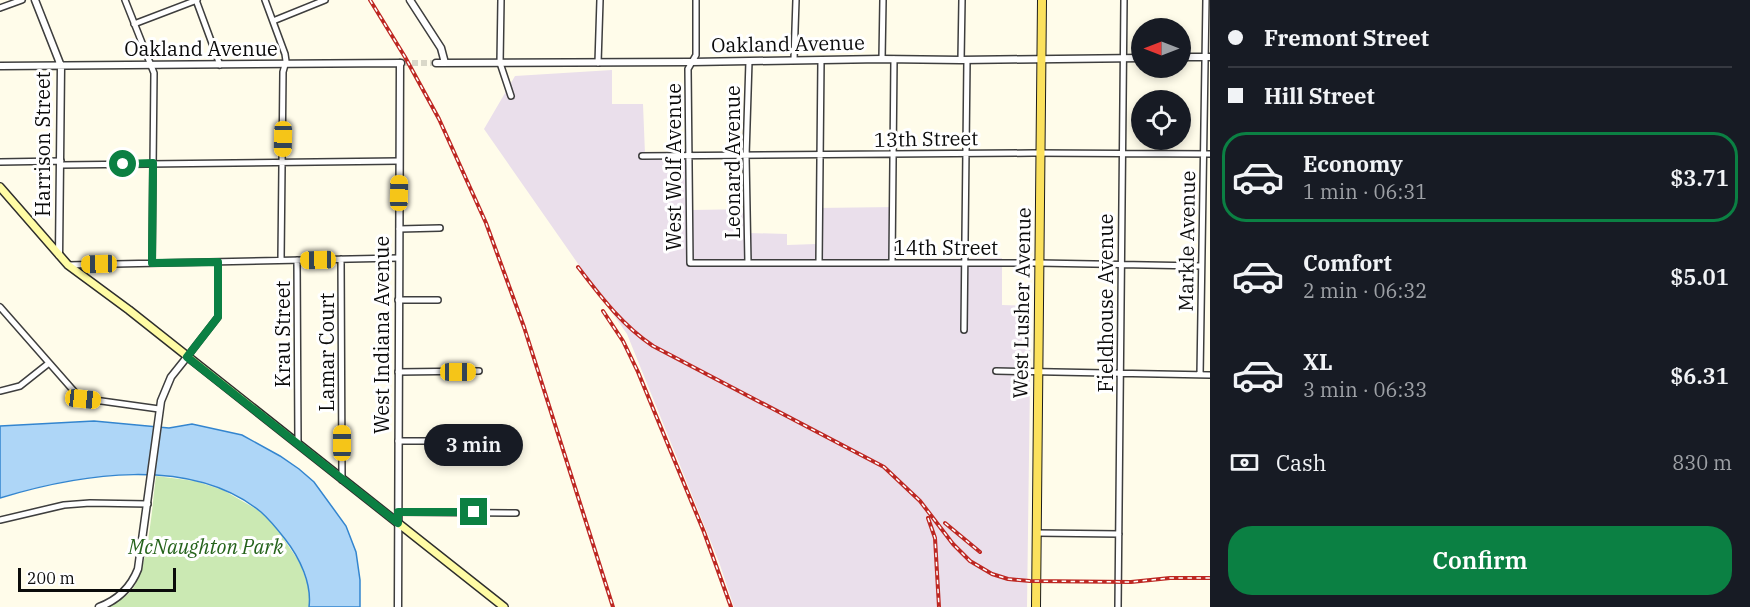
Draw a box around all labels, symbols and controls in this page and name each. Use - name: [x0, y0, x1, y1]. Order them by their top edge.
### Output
- north arrow: [1131, 18, 1191, 78]
- map controls: [1131, 18, 1191, 150]
- text: Fremont Street: [1264, 23, 1429, 52]
- street label: Oakland Avenue: [711, 29, 865, 58]
- street label: Oakland Avenue: [124, 35, 278, 62]
- street label: Harrison Street: [29, 71, 56, 217]
- text: Hill Street: [1264, 81, 1375, 110]
- street label: West Wolf Avenue: [660, 83, 687, 251]
- street label: Leonard Avenue: [719, 85, 746, 239]
- button: locate: [1131, 90, 1191, 150]
- car: [274, 121, 292, 157]
- street label: 13th Street: [874, 124, 978, 153]
- text: Economy: [1303, 149, 1403, 178]
- route start: [109, 150, 136, 177]
- icon: car: [1231, 150, 1285, 204]
- text: $3.71: [1670, 163, 1729, 192]
- street label: Markle Avenue: [1172, 170, 1201, 311]
- car: [390, 175, 408, 211]
- text: 1 min · 06:31: [1303, 178, 1427, 205]
- street label: West Lusher Avenue: [1006, 207, 1037, 399]
- street label: Fieldhouse Avenue: [1092, 214, 1119, 392]
- street label: 14th Street: [894, 234, 998, 261]
- street label: West Indiana Avenue: [368, 236, 395, 434]
- text: Comfort: [1303, 248, 1392, 277]
- icon: car: [1231, 249, 1285, 303]
- car: [300, 251, 336, 269]
- car: [81, 255, 117, 273]
- text: $5.01: [1670, 262, 1729, 291]
- text: 2 min · 06:32: [1303, 277, 1427, 304]
- street label: Krau Street: [269, 281, 296, 387]
- street label: Lamar Court: [313, 293, 340, 411]
- text: XL: [1303, 347, 1333, 376]
- icon: car: [1231, 348, 1285, 402]
- text: $6.31: [1670, 361, 1729, 390]
- car: [440, 363, 476, 381]
- text: 3 min · 06:33: [1303, 376, 1427, 403]
- car: [64, 388, 102, 410]
- car: [333, 425, 351, 461]
- callout: 3 min: [424, 425, 524, 467]
- text: 3 min: [446, 431, 501, 458]
- icon: cash: [1228, 446, 1261, 479]
- text: Cash: [1276, 448, 1327, 477]
- text: 830 m: [1672, 449, 1732, 476]
- route end: [460, 498, 487, 525]
- button: Confirm: [1228, 526, 1732, 595]
- park label: McNaughton Park: [127, 533, 284, 560]
- scale bar: [18, 565, 176, 592]
- text: 200 m: [27, 568, 75, 588]

